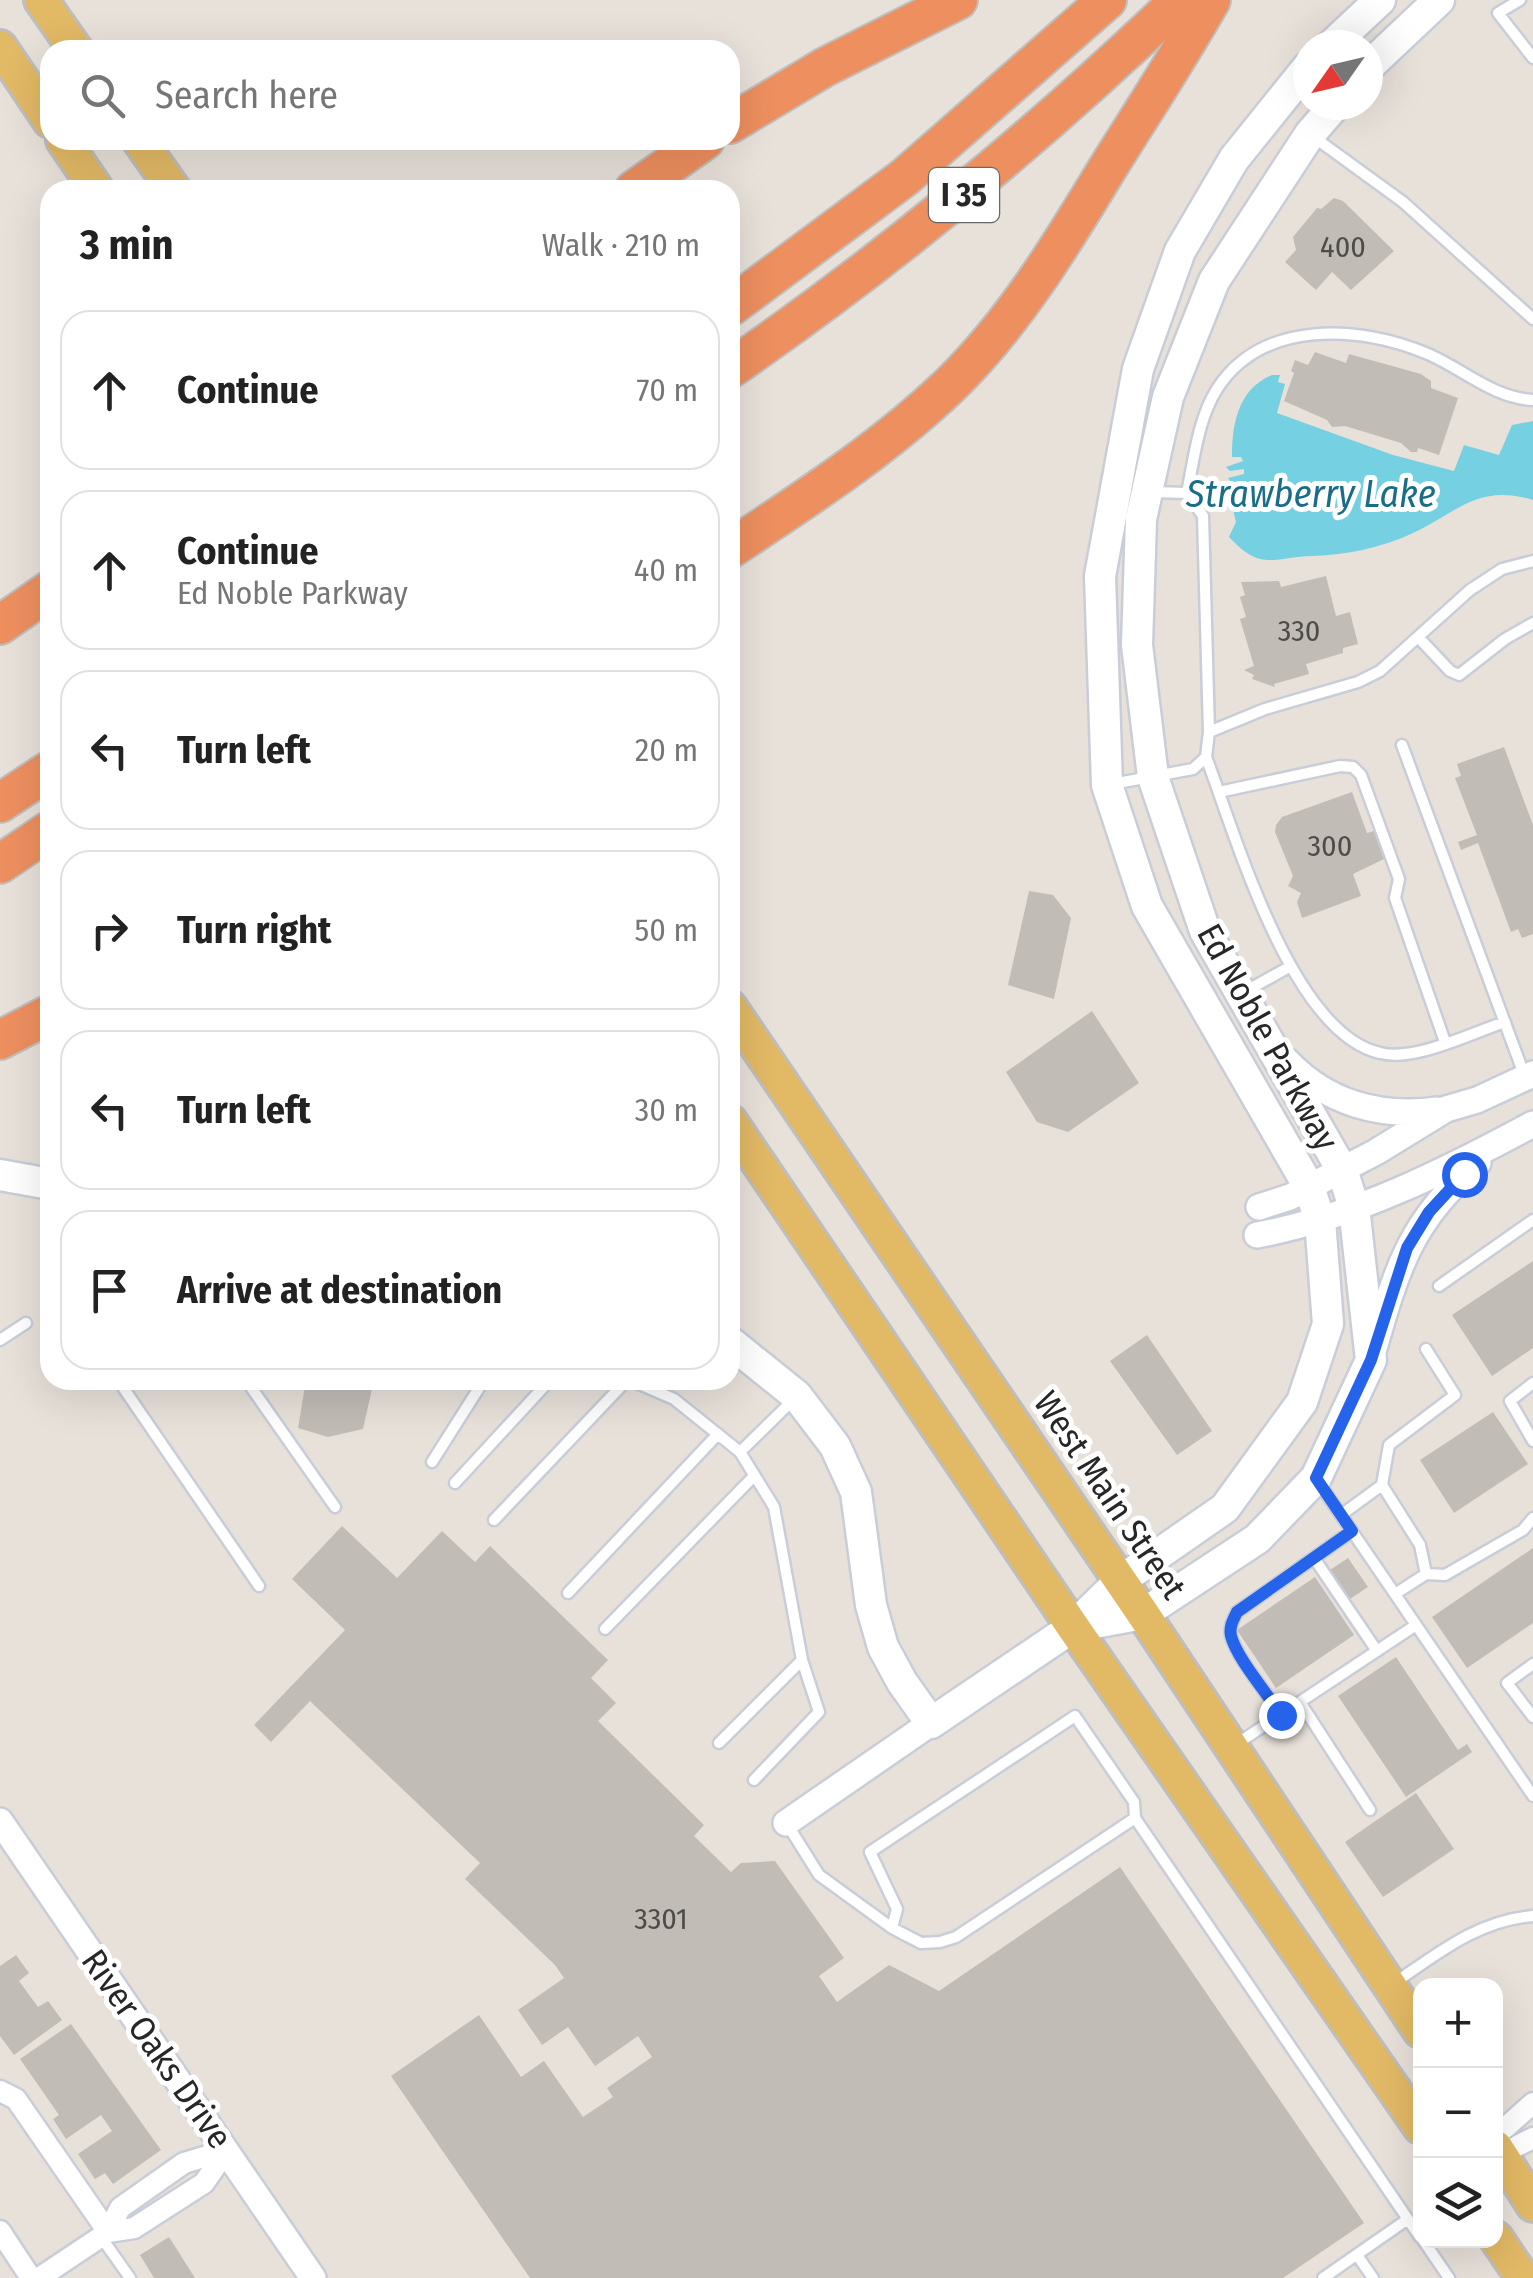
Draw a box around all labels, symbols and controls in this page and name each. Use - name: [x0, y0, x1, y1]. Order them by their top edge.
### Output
- north arrow: [1293, 30, 1383, 120]
- search box: [40, 40, 740, 150]
- icon: search: [75, 68, 130, 123]
- text: Search here: [155, 72, 338, 118]
- road number: I 35: [929, 168, 999, 222]
- text: 3 min: [80, 220, 174, 270]
- text: Walk · 210 m: [542, 226, 700, 264]
- house number: 400: [1320, 229, 1366, 265]
- icon: ahead: [82, 363, 137, 418]
- text: Continue: [177, 367, 318, 413]
- text: 70 m: [637, 371, 698, 409]
- water label: Strawberry Lake: [1185, 471, 1436, 517]
- text: Continue: [177, 528, 318, 574]
- icon: ahead: [82, 543, 137, 598]
- text: 40 m: [634, 551, 698, 589]
- text: Ed Noble Parkway: [177, 574, 408, 612]
- house number: 330: [1278, 613, 1320, 649]
- icon: left: [82, 723, 137, 778]
- text: Turn left: [177, 727, 311, 773]
- text: 20 m: [635, 731, 698, 769]
- house number: 300: [1308, 828, 1352, 864]
- icon: right: [82, 903, 137, 958]
- text: Turn right: [177, 907, 331, 953]
- text: 50 m: [635, 911, 698, 949]
- street label: Ed Noble Parkway: [1188, 916, 1348, 1158]
- icon: left: [82, 1083, 137, 1138]
- text: Turn left: [177, 1087, 311, 1133]
- text: 30 m: [635, 1091, 698, 1129]
- route start: [1442, 1152, 1488, 1198]
- icon: arrive: [82, 1263, 137, 1318]
- text: Arrive at destination: [177, 1267, 502, 1313]
- street label: West Main Street: [1025, 1383, 1195, 1607]
- route end: [1259, 1693, 1305, 1739]
- house number: 3301: [634, 1901, 688, 1937]
- street label: River Oaks Drive: [73, 1941, 241, 2157]
- map controls: [1413, 1978, 1503, 2248]
- button: +: [1413, 1978, 1503, 2068]
- button: −: [1413, 2068, 1503, 2158]
- button: layers: [1413, 2158, 1503, 2248]

